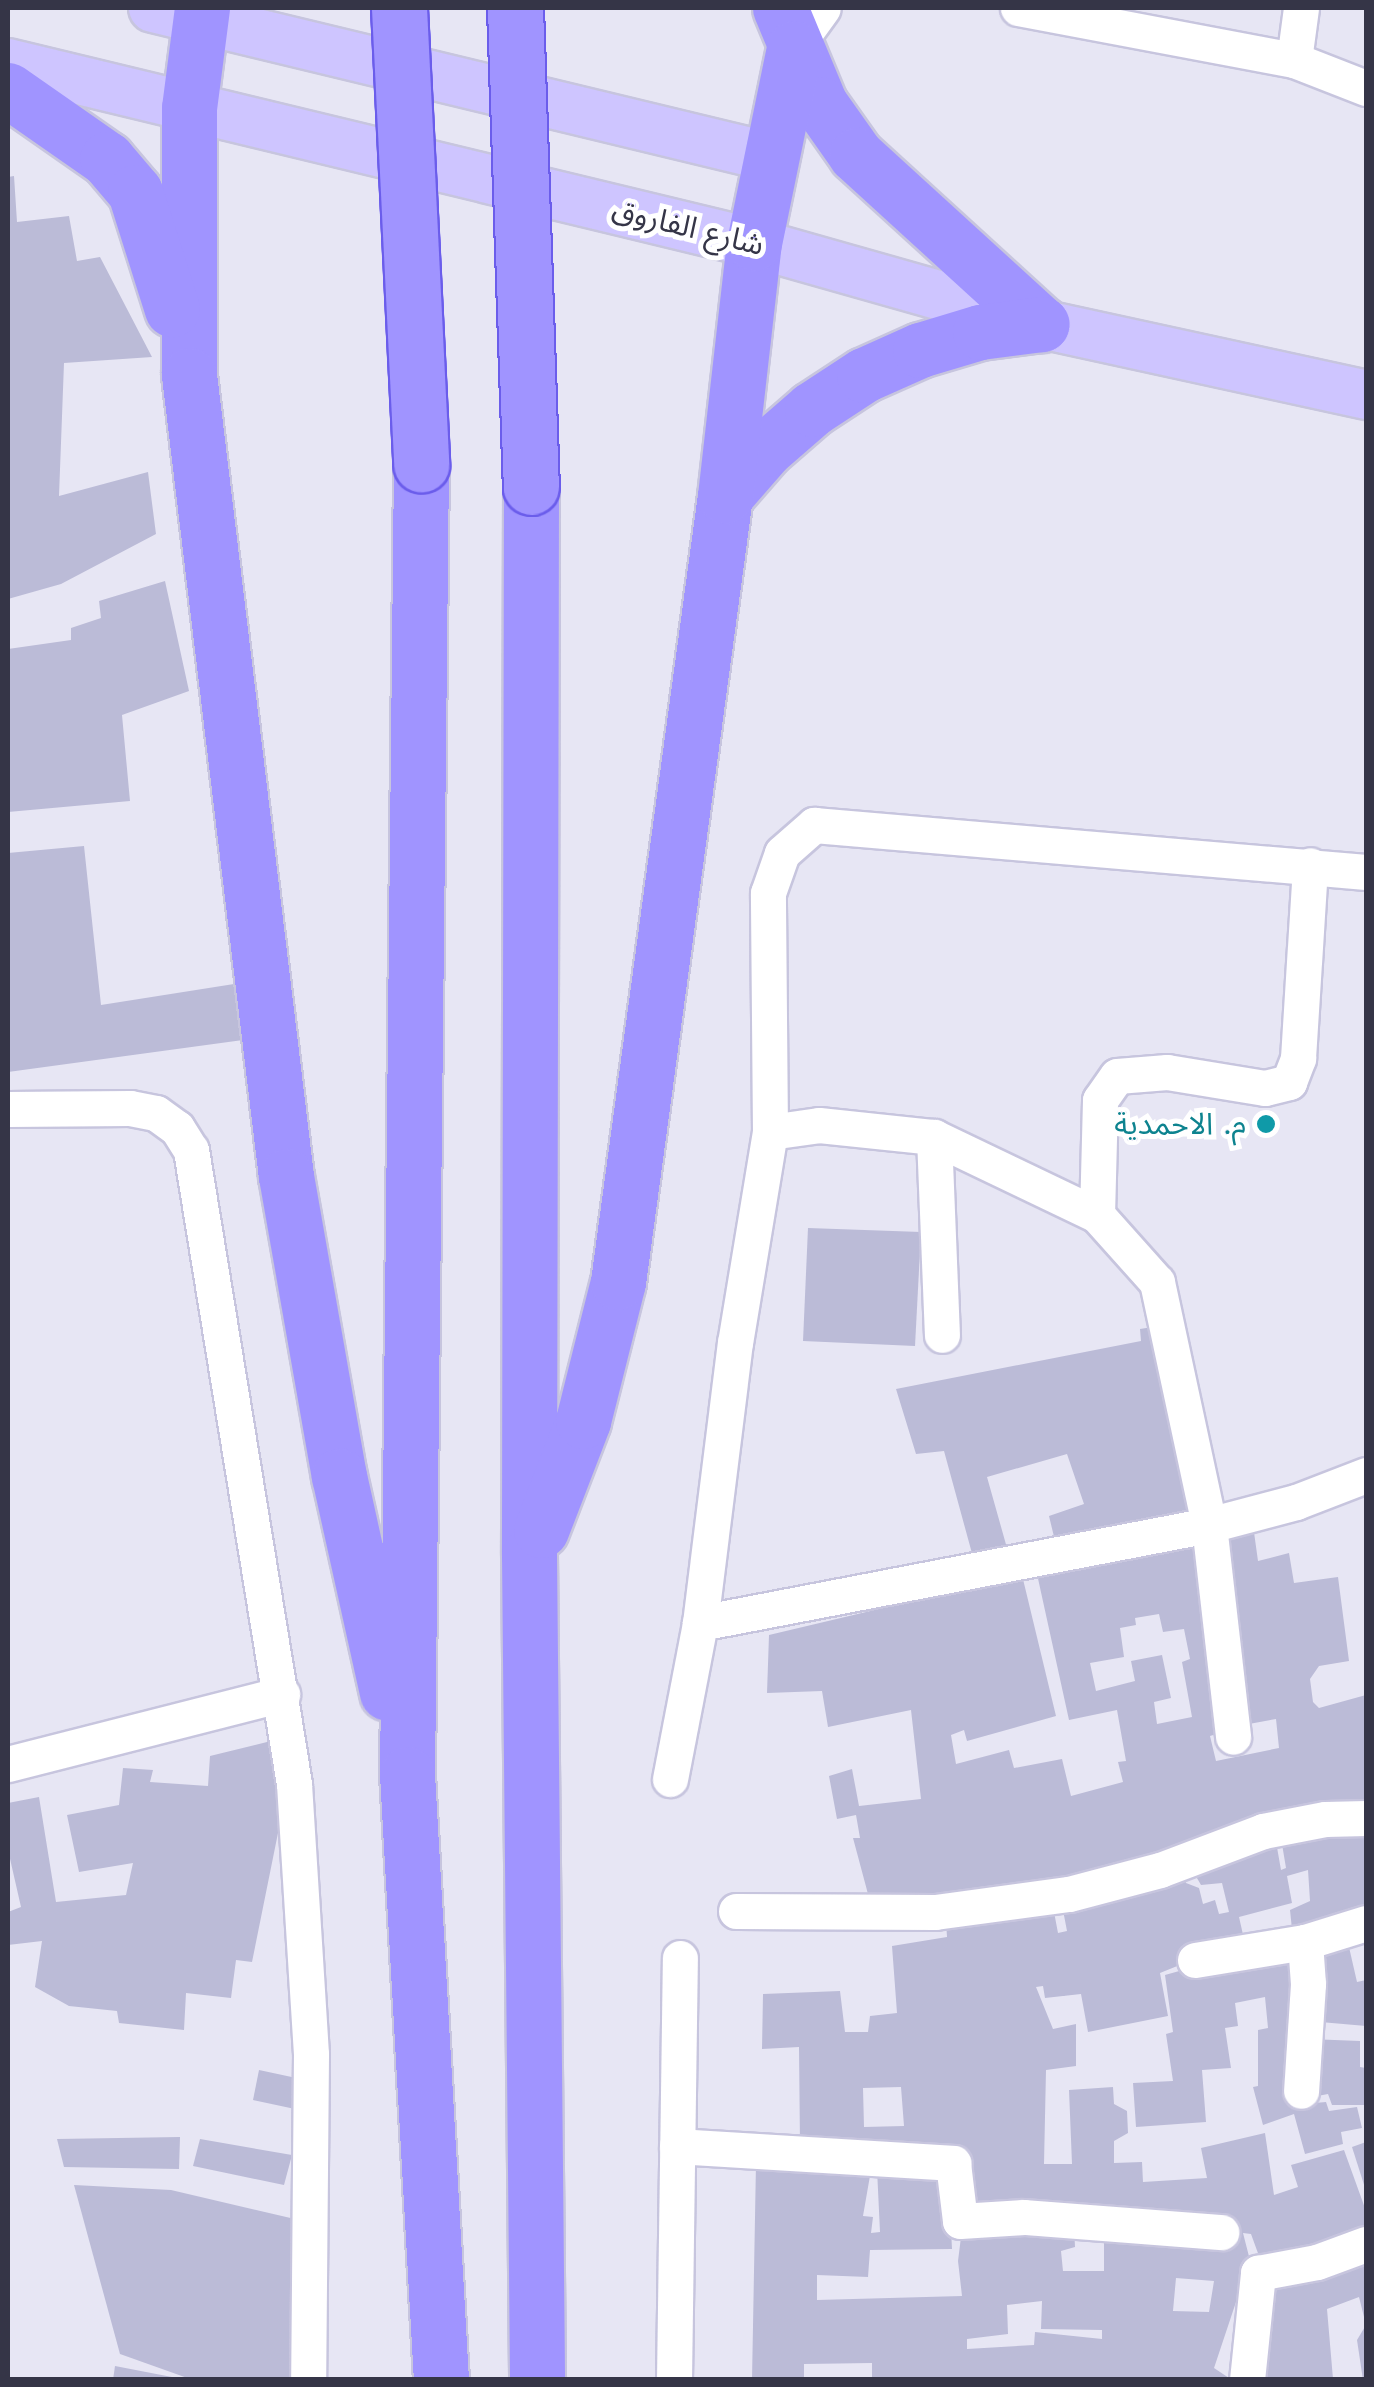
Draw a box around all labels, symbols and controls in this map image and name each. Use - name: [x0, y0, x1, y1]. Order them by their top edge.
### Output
- street label: شارع الفاروق: [609, 191, 767, 263]
- place label: م. الاحمدية: [1114, 1106, 1246, 1142]
- marker: م. الاحمدية: [1255, 1113, 1277, 1135]

